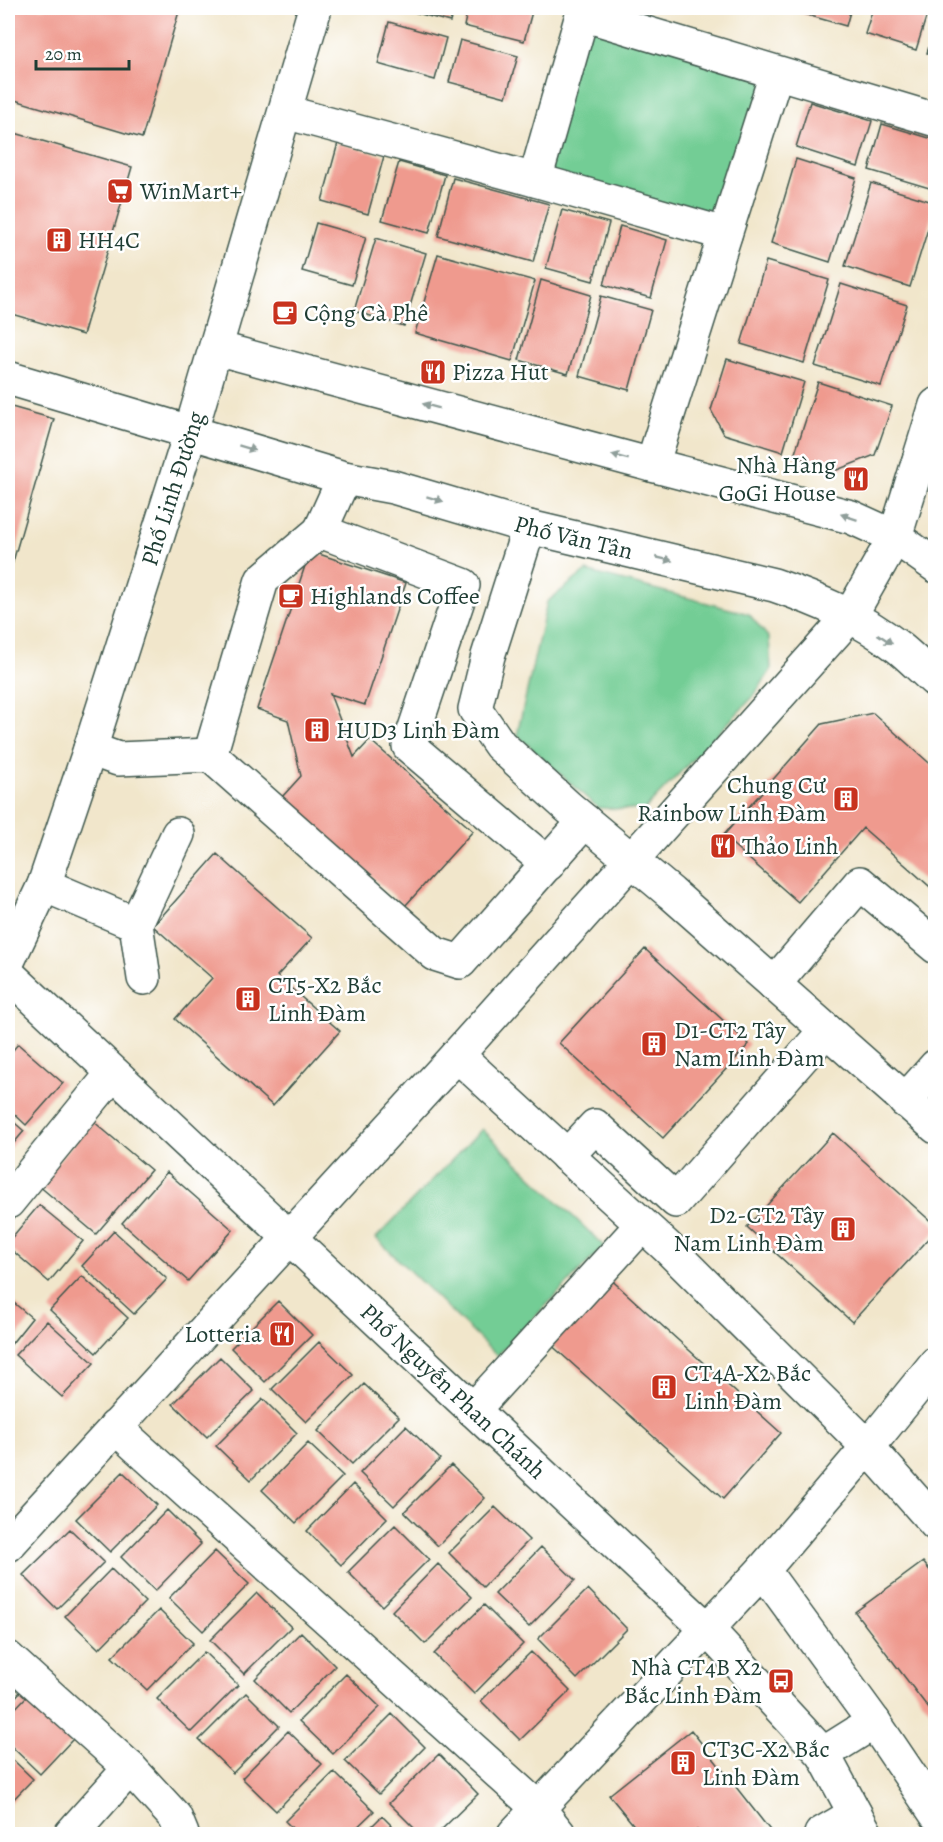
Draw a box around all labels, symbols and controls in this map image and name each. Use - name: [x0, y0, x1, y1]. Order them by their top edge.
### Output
- scale bar: [36, 33, 129, 71]
- text: 20 m: [45, 42, 82, 66]
- place label: WinMart+: [139, 175, 242, 207]
- supermarket icon: WinMart+: [105, 176, 135, 206]
- place label: HH4C: [78, 224, 140, 256]
- building icon: HH4C: [44, 225, 74, 255]
- place label: Cộng Cà Phê: [304, 297, 428, 329]
- cafe icon: Cộng Cà Phê: [270, 298, 300, 328]
- place label: Pizza Hut: [452, 356, 549, 388]
- restaurant icon: Pizza Hut: [418, 357, 448, 387]
- one-way arrow: [422, 401, 440, 410]
- street label: Phố Linh Đường: [133, 407, 212, 570]
- one-way arrow: [238, 444, 256, 453]
- place label: Nhà Hàng GoGi House: [719, 449, 836, 509]
- one-way arrow: [610, 451, 629, 461]
- restaurant icon: Nhà Hàng GoGi House: [841, 464, 871, 494]
- one-way arrow: [426, 495, 444, 504]
- street label: Phố Văn Tân: [510, 508, 636, 567]
- one-way arrow: [840, 511, 858, 521]
- one-way arrow: [655, 555, 674, 565]
- place label: Highlands Coffee: [310, 580, 480, 612]
- cafe icon: Highlands Coffee: [276, 581, 306, 611]
- one-way arrow: [877, 633, 893, 645]
- place label: HUD3 Linh Đàm: [336, 714, 500, 746]
- building icon: HUD3 Linh Đàm: [302, 715, 332, 745]
- place label: Chung Cư Rainbow Linh Đàm: [637, 769, 827, 829]
- building icon: Chung Cư Rainbow Linh Đàm: [831, 784, 861, 814]
- place label: Thảo Linh: [742, 830, 839, 862]
- restaurant icon: Thảo Linh: [708, 831, 738, 861]
- place label: CT5-X2 Bắc Linh Đàm: [268, 969, 382, 1029]
- building icon: CT5-X2 Bắc Linh Đàm: [233, 984, 263, 1014]
- place label: D1-CT2 Tây Nam Linh Đàm: [674, 1014, 825, 1074]
- building icon: D1-CT2 Tây Nam Linh Đàm: [639, 1029, 669, 1059]
- place label: D2-CT2 Tây Nam Linh Đàm: [673, 1199, 824, 1259]
- building icon: D2-CT2 Tây Nam Linh Đàm: [828, 1214, 858, 1244]
- street label: Phố Nguyễn Phan Chánh: [353, 1296, 553, 1486]
- place label: Lotteria: [184, 1318, 263, 1350]
- restaurant icon: Lotteria: [267, 1319, 297, 1349]
- place label: CT4A-X2 Bắc Linh Đàm: [684, 1357, 811, 1417]
- building icon: CT4A-X2 Bắc Linh Đàm: [649, 1372, 679, 1402]
- place label: Nhà CT4B X2 Bắc Linh Đàm: [624, 1651, 762, 1711]
- bus stop icon: Nhà CT4B X2 Bắc Linh Đàm: [766, 1666, 796, 1696]
- place label: CT3C-X2 Bắc Linh Đàm: [702, 1733, 830, 1793]
- building icon: CT3C-X2 Bắc Linh Đàm: [668, 1748, 698, 1778]

